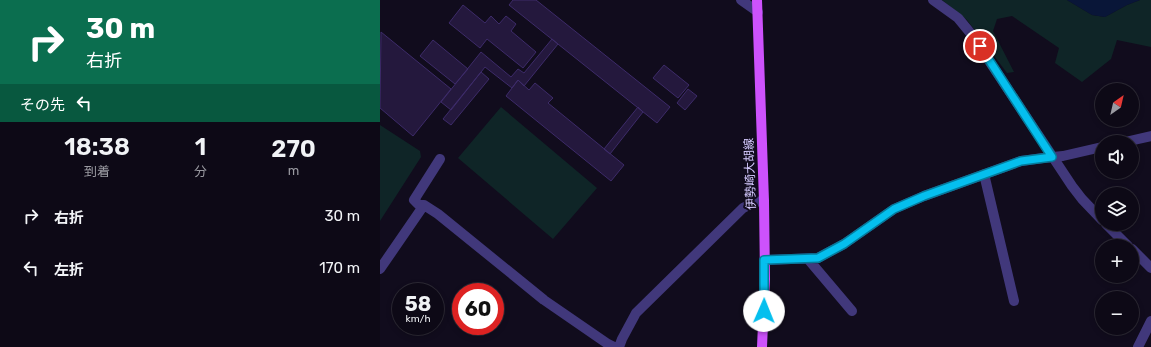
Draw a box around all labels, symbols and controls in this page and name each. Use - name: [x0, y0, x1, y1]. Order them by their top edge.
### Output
- text: 30 m: [86, 12, 155, 45]
- icon: right: [20, 16, 72, 68]
- pin: [963, 29, 997, 63]
- icon: arrive: [969, 35, 991, 57]
- text: 右折: [86, 50, 122, 72]
- north arrow: [1095, 83, 1139, 127]
- map controls: [1095, 83, 1139, 335]
- icon: left: [73, 92, 95, 114]
- text: その先: [20, 96, 65, 114]
- text: 18:38: [64, 133, 130, 161]
- text: 1: [195, 133, 206, 161]
- text: 270: [271, 135, 316, 163]
- button: sound: [1095, 135, 1139, 179]
- street label: 伊勢崎大胡線: [742, 138, 758, 210]
- text: m: [288, 163, 299, 178]
- text: 到着: [84, 164, 110, 179]
- text: 分: [194, 164, 207, 179]
- button: layers: [1095, 187, 1139, 231]
- icon: right: [20, 205, 42, 227]
- text: 30 m: [324, 207, 360, 225]
- text: 右折: [54, 209, 84, 227]
- button: +: [1095, 239, 1139, 283]
- icon: left: [20, 257, 42, 279]
- text: 170 m: [319, 259, 360, 277]
- text: 左折: [54, 261, 84, 279]
- speed limit sign: 60: [452, 283, 504, 335]
- position arrow: [743, 290, 785, 332]
- button: −: [1095, 291, 1139, 335]
- text: 58: [405, 292, 431, 316]
- text: km/h: [406, 313, 430, 325]

